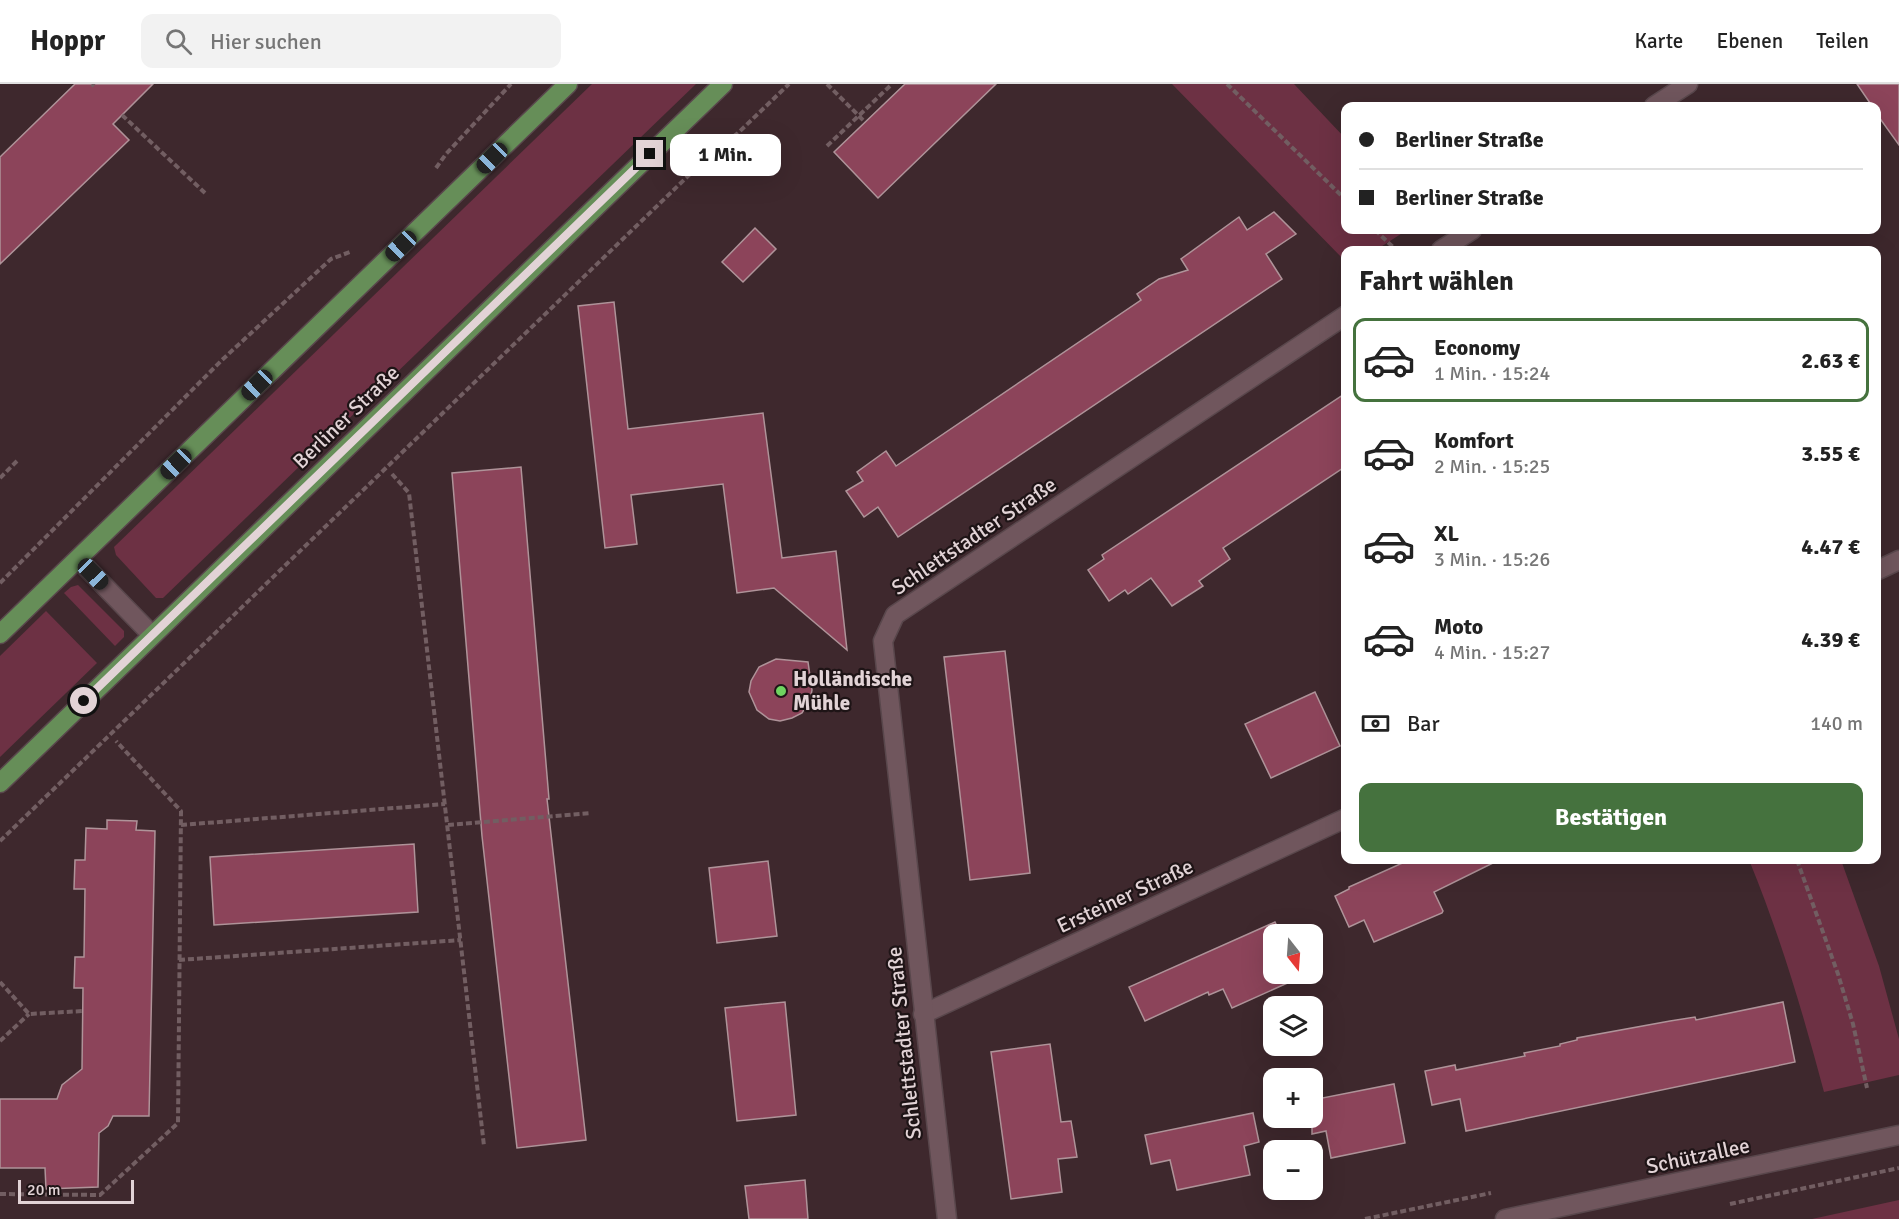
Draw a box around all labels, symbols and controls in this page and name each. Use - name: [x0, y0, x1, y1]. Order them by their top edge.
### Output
- search box: [141, 14, 561, 68]
- text: Hoppr: [30, 24, 105, 58]
- icon: search: [162, 25, 195, 58]
- text: Hier suchen: [210, 28, 322, 55]
- text: Karte: [1634, 28, 1683, 54]
- text: Ebenen: [1716, 28, 1783, 54]
- text: Teilen: [1816, 28, 1869, 54]
- text: Berliner Straße: [1395, 126, 1544, 153]
- callout: 1 Min.: [671, 133, 782, 175]
- car: [473, 139, 511, 177]
- route end: [636, 140, 663, 167]
- text: 1 Min.: [698, 142, 753, 167]
- text: Berliner Straße: [1395, 184, 1544, 211]
- car: [382, 227, 420, 265]
- text: Fahrt wählen: [1359, 265, 1514, 298]
- icon: car: [1362, 333, 1416, 387]
- text: Economy: [1434, 334, 1520, 361]
- text: 2.63 €: [1801, 347, 1860, 374]
- street label: Berliner Straße: [287, 360, 405, 474]
- text: 1 Min. · 15:24: [1434, 361, 1550, 386]
- car: [238, 366, 276, 404]
- icon: car: [1362, 426, 1416, 480]
- text: Komfort: [1434, 427, 1514, 454]
- text: 3.55 €: [1801, 440, 1860, 467]
- car: [157, 445, 195, 483]
- text: 2 Min. · 15:25: [1434, 454, 1550, 479]
- street label: Schlettstadter Straße: [887, 471, 1061, 601]
- icon: car: [1362, 519, 1416, 573]
- text: XL: [1434, 520, 1459, 547]
- text: 4.47 €: [1801, 533, 1860, 560]
- text: 3 Min. · 15:26: [1434, 547, 1550, 572]
- car: [74, 555, 112, 593]
- icon: car: [1362, 612, 1416, 666]
- text: Moto: [1434, 613, 1483, 640]
- text: 4.39 €: [1801, 626, 1860, 653]
- text: 4 Min. · 15:27: [1434, 640, 1550, 665]
- place label: Holländische Mühle: [793, 666, 912, 716]
- marker: Holländische Mühle: [774, 684, 788, 698]
- route start: [70, 687, 97, 714]
- icon: cash: [1359, 707, 1392, 740]
- text: Bar: [1407, 710, 1440, 737]
- text: 140 m: [1810, 711, 1863, 736]
- button: Bestätigen: [1359, 783, 1863, 852]
- street label: Ersteiner Straße: [1053, 853, 1197, 939]
- north arrow: [1263, 924, 1323, 984]
- map controls: [1263, 924, 1323, 1200]
- street label: Schlettstadter Straße: [881, 945, 927, 1141]
- button: layers: [1263, 996, 1323, 1056]
- button: +: [1263, 1068, 1323, 1128]
- street label: Schützallee: [1644, 1132, 1752, 1180]
- button: −: [1263, 1140, 1323, 1200]
- scale bar: [18, 1177, 134, 1204]
- text: 20 m: [27, 1180, 61, 1200]

